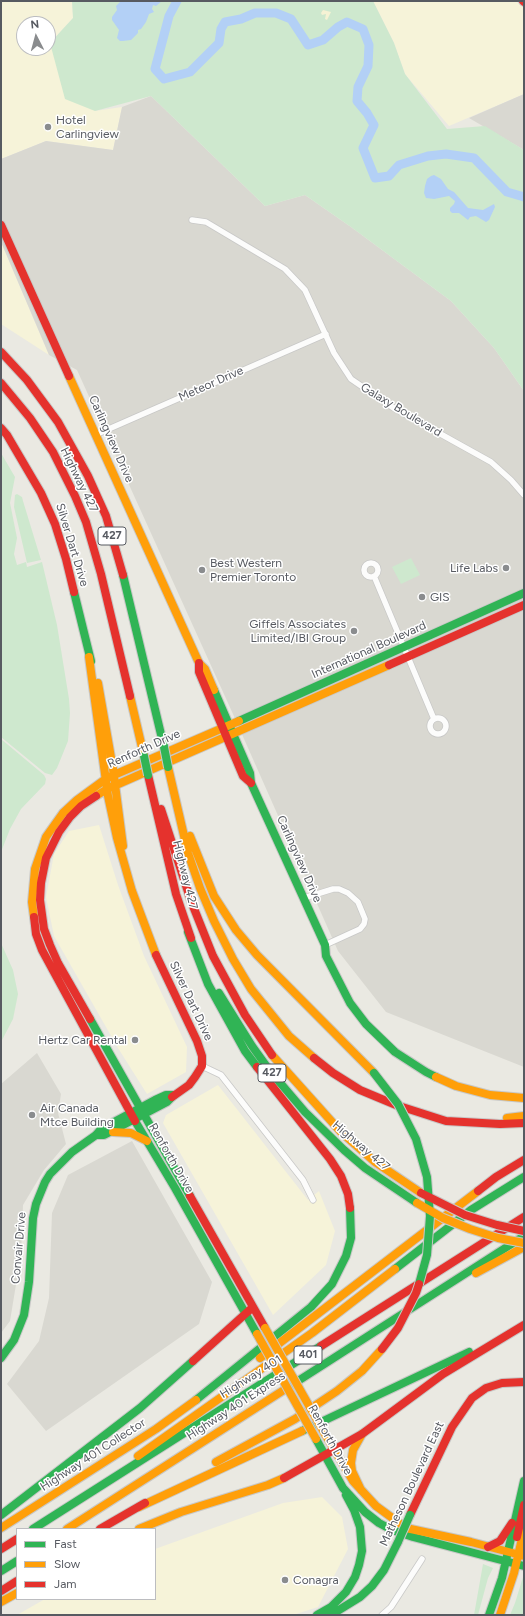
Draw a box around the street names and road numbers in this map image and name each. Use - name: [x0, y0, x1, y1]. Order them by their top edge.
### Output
- street label: Meteor Drive: [176, 363, 246, 405]
- street label: Galaxy Boulevard: [358, 380, 444, 440]
- street label: Carlingview Drive: [85, 393, 137, 485]
- street label: Highway 427: [57, 445, 101, 515]
- street label: Silver Dart Drive: [53, 502, 91, 588]
- road number: 427: [98, 527, 126, 545]
- street label: International Boulevard: [309, 618, 429, 682]
- street label: Renforth Drive: [105, 727, 183, 771]
- street label: Carlingview Drive: [273, 813, 325, 905]
- street label: Highway 427: [169, 839, 201, 911]
- street label: Silver Dart Drive: [166, 959, 216, 1043]
- road number: 427: [258, 1064, 286, 1082]
- street label: Highway 427: [329, 1118, 393, 1174]
- street label: Renforth Drive: [145, 1121, 197, 1195]
- street label: Convair Drive: [9, 1212, 29, 1284]
- road number: 401: [294, 1346, 322, 1364]
- street label: Highway 401: [217, 1352, 285, 1402]
- street label: Highway 401 Express: [184, 1369, 288, 1443]
- street label: Renforth Drive: [305, 1402, 355, 1478]
- street label: Highway 401 Collector: [38, 1416, 148, 1494]
- street label: Matheson Boulevard East: [377, 1419, 447, 1549]

